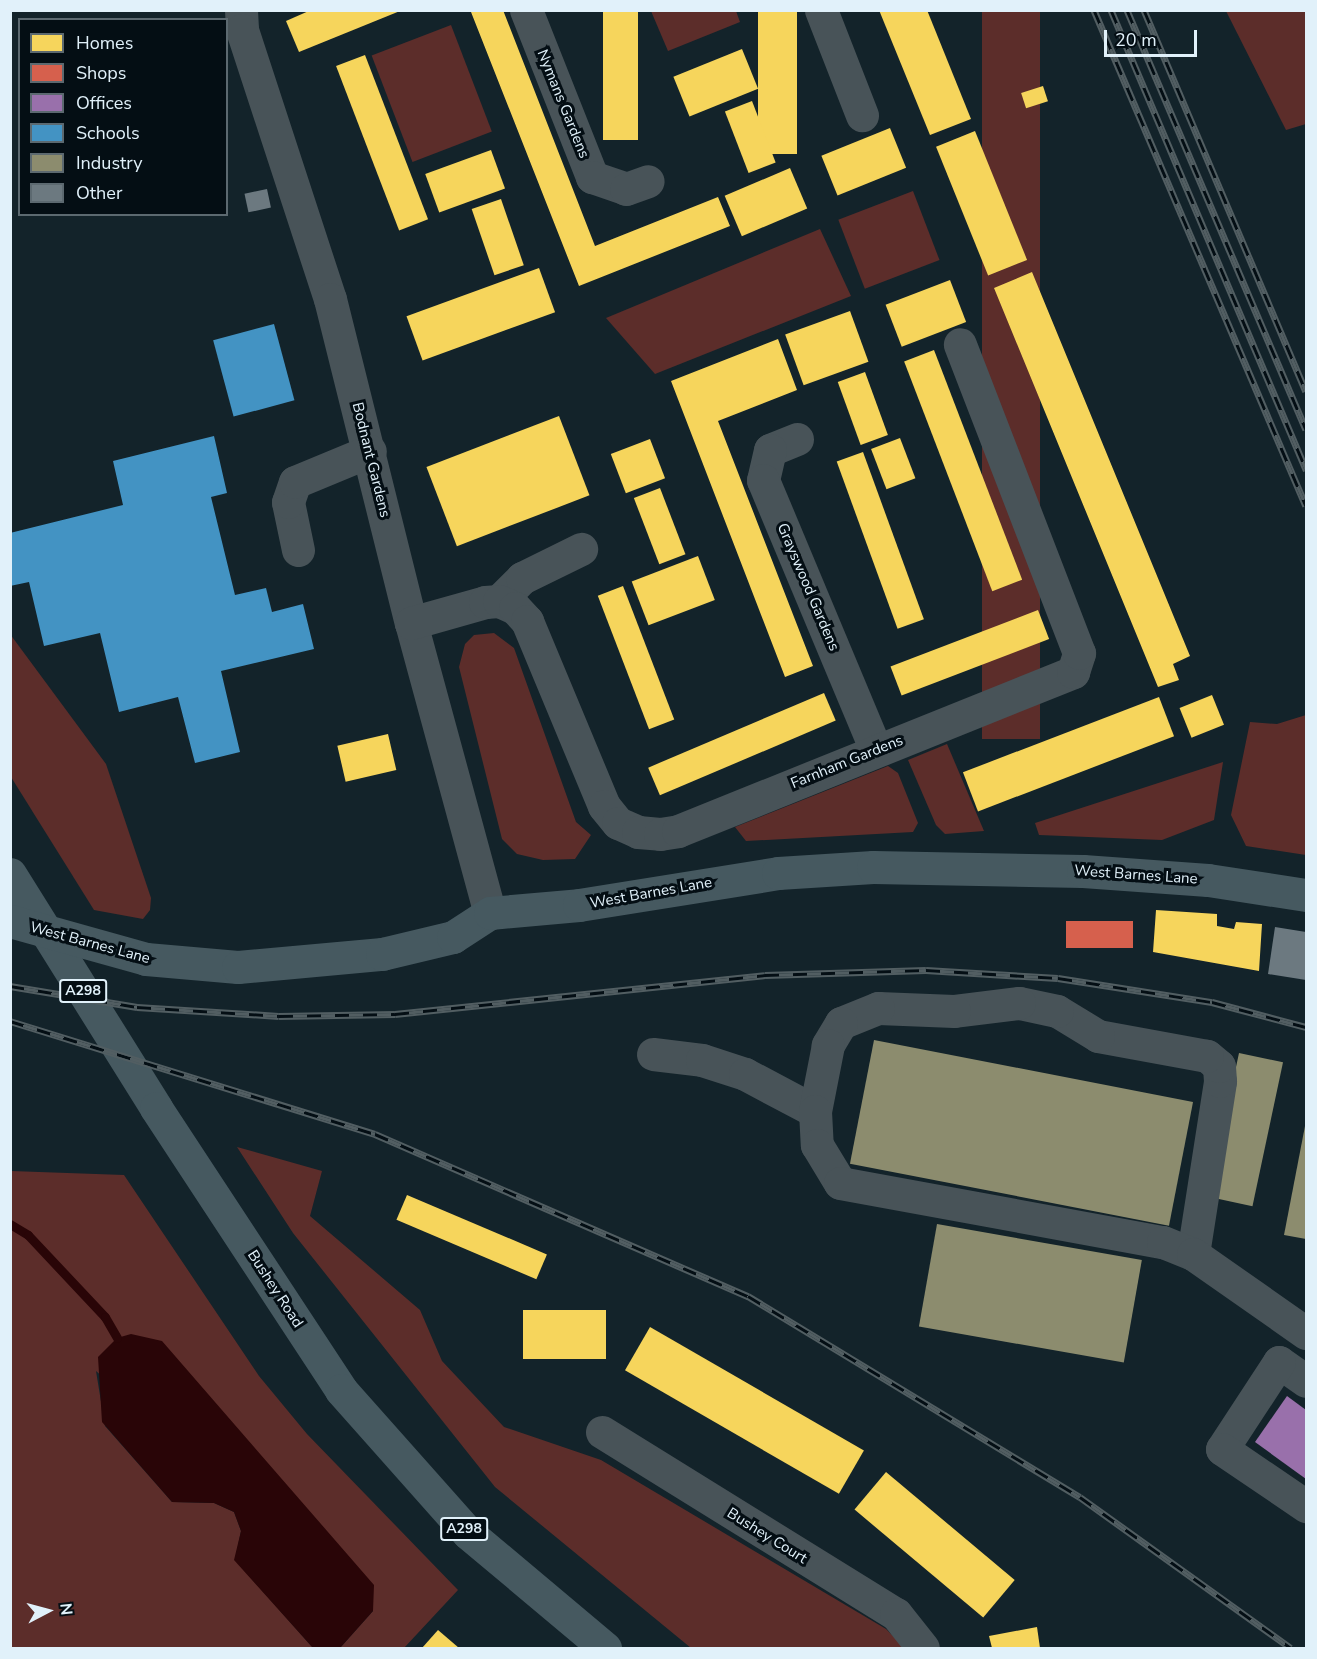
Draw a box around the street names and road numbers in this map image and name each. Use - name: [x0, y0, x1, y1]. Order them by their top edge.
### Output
- street label: Nymans Gardens: [533, 47, 593, 161]
- street label: Bodnant Gardens: [348, 401, 394, 519]
- street label: Grayswood Gardens: [773, 520, 843, 654]
- street label: Farnham Gardens: [788, 731, 906, 793]
- street label: West Barnes Lane: [1074, 862, 1198, 888]
- street label: West Barnes Lane: [589, 873, 713, 913]
- street label: West Barnes Lane: [28, 918, 152, 968]
- road number: A298: [59, 980, 107, 1002]
- street label: Bushey Road: [243, 1247, 307, 1331]
- street label: Bushey Court: [724, 1504, 810, 1568]
- road number: A298: [440, 1518, 488, 1540]

